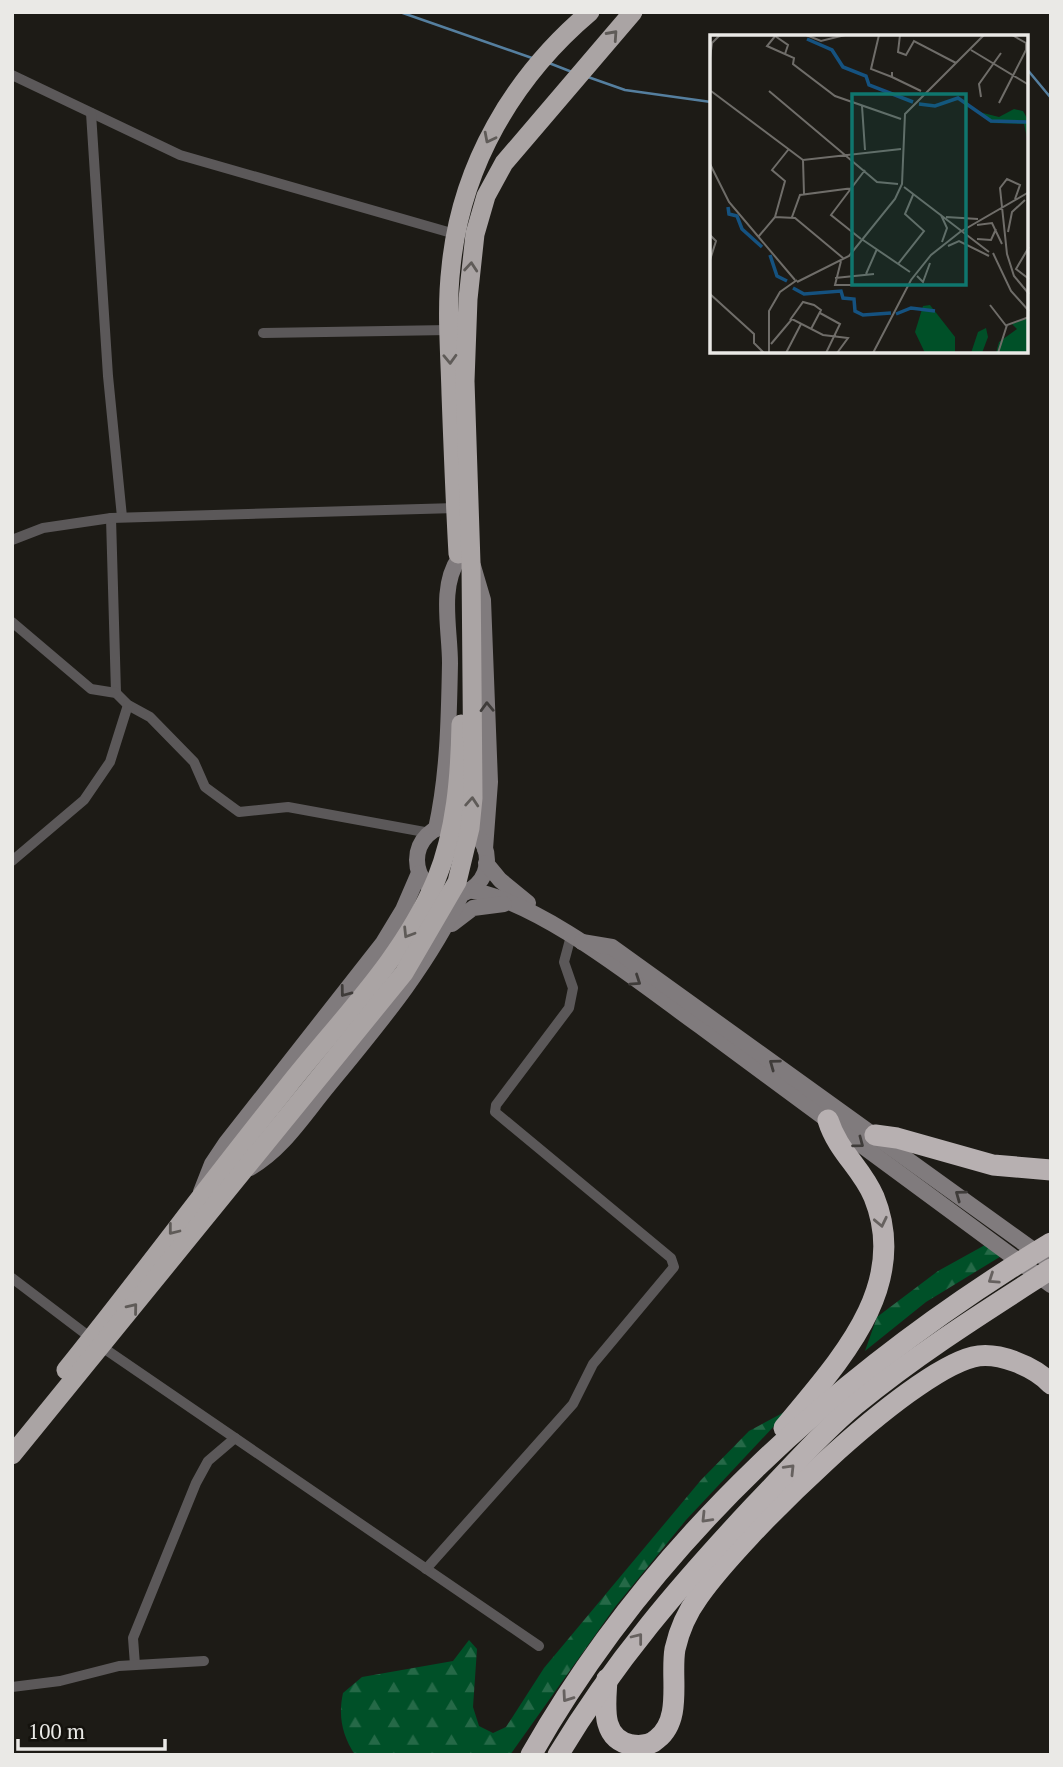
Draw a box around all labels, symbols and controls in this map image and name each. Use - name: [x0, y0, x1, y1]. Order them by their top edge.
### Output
- one-way arrow: [605, 30, 617, 43]
- inset map: [710, 35, 1028, 354]
- one-way arrow: [483, 130, 497, 143]
- one-way arrow: [463, 261, 478, 272]
- one-way arrow: [442, 353, 457, 364]
- one-way arrow: [480, 702, 495, 713]
- one-way arrow: [465, 796, 480, 807]
- one-way arrow: [404, 926, 417, 939]
- one-way arrow: [628, 973, 641, 986]
- one-way arrow: [340, 985, 353, 997]
- one-way arrow: [769, 1059, 781, 1072]
- one-way arrow: [852, 1135, 864, 1147]
- one-way arrow: [955, 1190, 967, 1203]
- one-way arrow: [873, 1216, 888, 1228]
- one-way arrow: [169, 1222, 182, 1235]
- one-way arrow: [988, 1271, 1001, 1283]
- one-way arrow: [125, 1304, 138, 1316]
- one-way arrow: [781, 1464, 794, 1477]
- one-way arrow: [701, 1510, 714, 1523]
- one-way arrow: [630, 1634, 643, 1646]
- one-way arrow: [562, 1689, 575, 1702]
- scale bar: [18, 1708, 164, 1752]
- text: 100 m: [28, 1717, 85, 1745]

